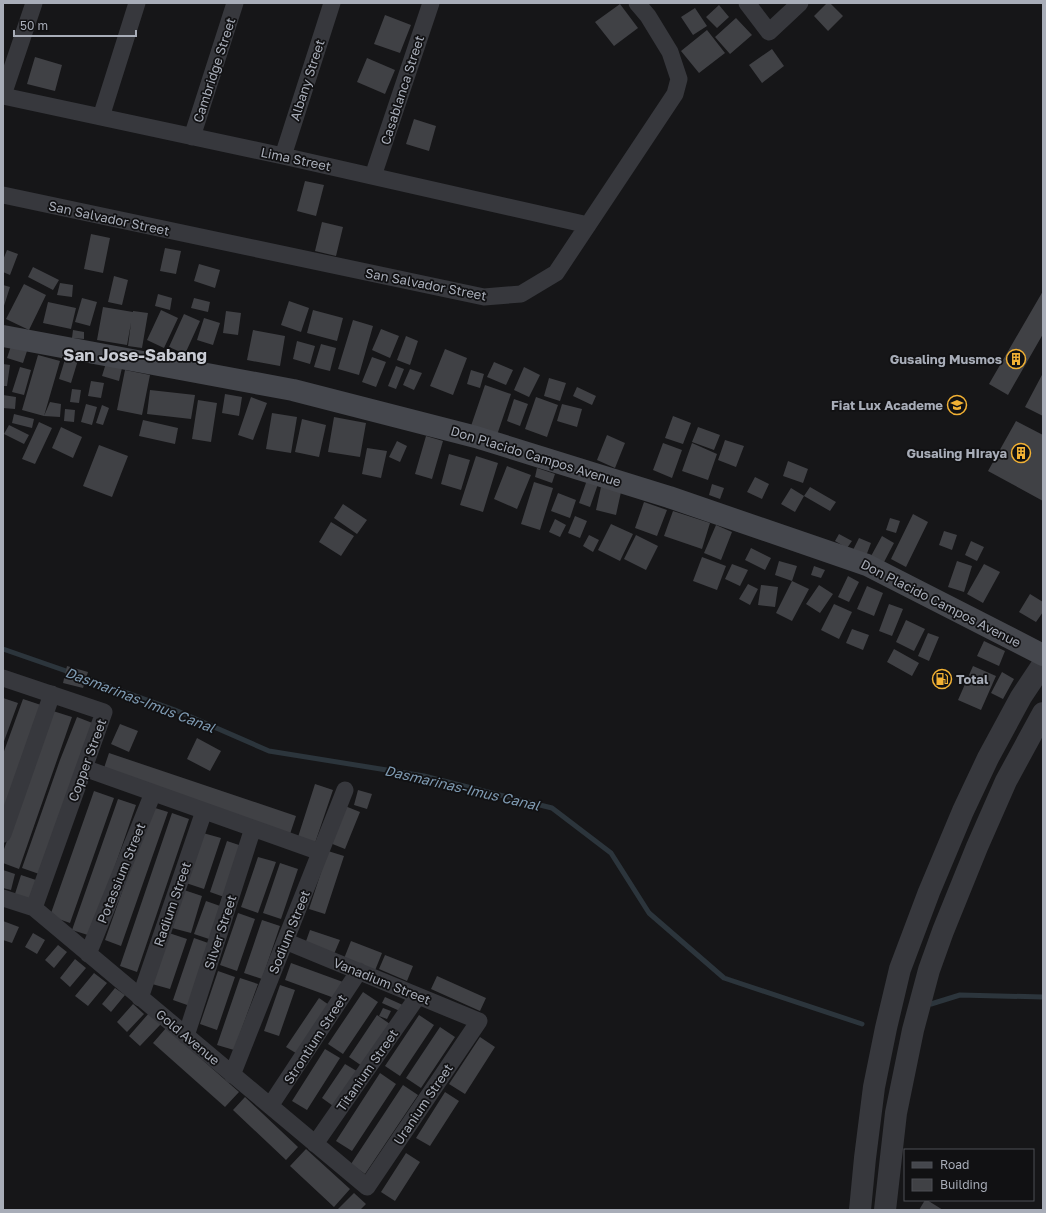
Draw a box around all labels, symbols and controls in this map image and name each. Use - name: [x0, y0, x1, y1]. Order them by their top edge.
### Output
- scale bar: [14, 12, 136, 38]
- street label: Cambridge Street: [189, 15, 239, 125]
- text: 50 m: [20, 18, 48, 33]
- street label: Casablanca Street: [377, 33, 427, 147]
- street label: Albany Street: [286, 37, 328, 123]
- street label: Lima Street: [259, 144, 333, 174]
- street label: San Salvador Street: [47, 197, 171, 239]
- street label: San Salvador Street: [364, 264, 488, 304]
- district label: San Jose-Sabang: [63, 344, 207, 365]
- building icon: Gusaling Musmos: [1005, 348, 1027, 370]
- place label: Gusaling Musmos: [890, 351, 1002, 367]
- school or university icon: Fiat Lux Academe: [946, 394, 968, 416]
- place label: Fiat Lux Academe: [831, 397, 943, 413]
- street label: Don Placido Campos Avenue: [449, 422, 623, 490]
- building icon: Gusaling HIraya: [1010, 442, 1032, 464]
- place label: Gusaling HIraya: [906, 445, 1007, 461]
- street label: Don Placido Campos Avenue: [858, 556, 1024, 650]
- water label: Dasmarinas-Imus Canal: [63, 663, 218, 736]
- fuel station icon: Total: [931, 668, 953, 690]
- place label: Total: [956, 671, 989, 687]
- street label: Copper Street: [65, 716, 109, 804]
- water label: Dasmarinas-Imus Canal: [383, 761, 542, 814]
- street label: Potassium Street: [94, 820, 148, 926]
- street label: Radium Street: [150, 859, 194, 949]
- street label: Sodium Street: [265, 888, 313, 976]
- street label: Silver Street: [200, 893, 240, 971]
- street label: Vanadium Street: [331, 954, 433, 1008]
- street label: Strontium Street: [280, 991, 350, 1087]
- street label: Gold Avenue: [153, 1006, 223, 1068]
- street label: Titanium Street: [333, 1026, 401, 1114]
- street label: Uranium Street: [390, 1060, 456, 1148]
- legend: [904, 1149, 1034, 1201]
- text: Road: [940, 1157, 969, 1172]
- text: Building: [940, 1177, 988, 1192]

